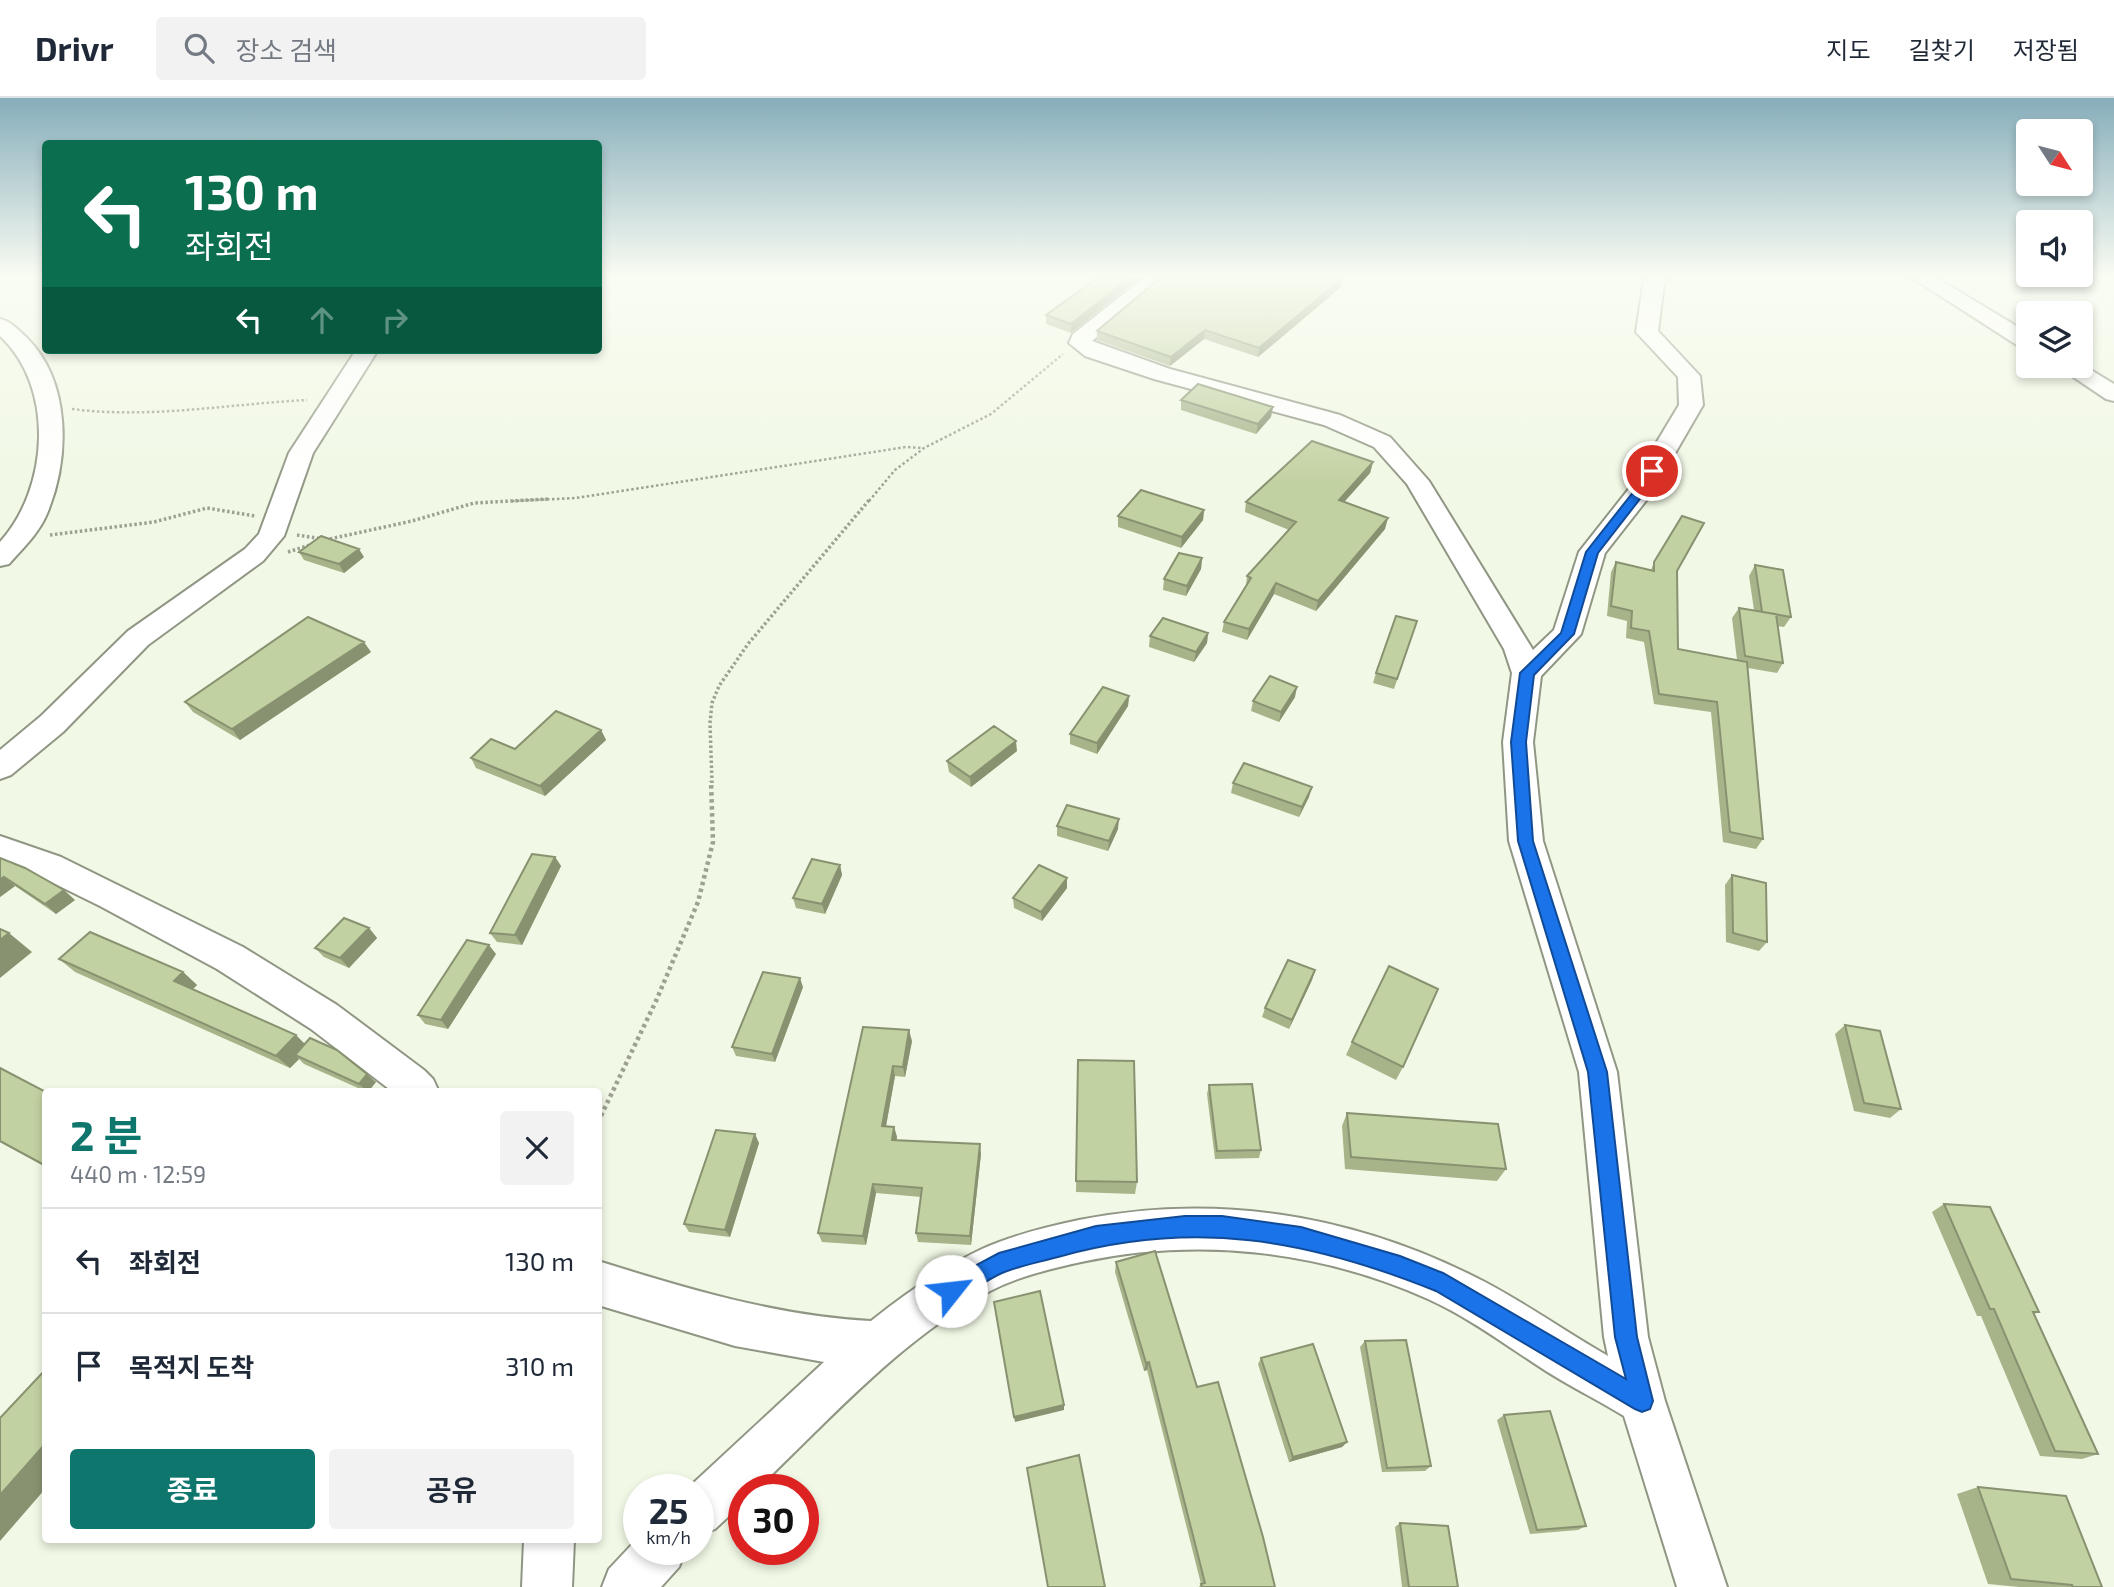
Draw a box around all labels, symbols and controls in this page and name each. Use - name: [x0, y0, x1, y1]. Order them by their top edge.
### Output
- search box: [156, 17, 646, 80]
- text: Drivr: [35, 28, 114, 68]
- icon: search: [180, 29, 218, 67]
- text: 장소 검색: [236, 34, 337, 65]
- text: 지도: [1826, 35, 1871, 64]
- text: 길찾기: [1909, 35, 1975, 64]
- text: 저장됨: [2013, 35, 2079, 64]
- north arrow: [2016, 119, 2093, 196]
- map controls: [2016, 119, 2093, 378]
- text: 130 m: [185, 161, 319, 220]
- icon: left: [70, 168, 161, 259]
- button: sound: [2016, 210, 2093, 287]
- text: 좌회전: [185, 226, 273, 264]
- icon: left: [230, 301, 268, 339]
- icon: ahead: [303, 301, 341, 339]
- icon: right: [376, 301, 414, 339]
- button: layers: [2016, 301, 2093, 378]
- pin: [1622, 441, 1682, 501]
- icon: arrive: [1633, 452, 1671, 490]
- text: 2 분: [70, 1109, 142, 1159]
- button: close: [500, 1111, 574, 1185]
- text: 440 m · 12:59: [70, 1160, 206, 1188]
- icon: left: [70, 1242, 108, 1280]
- text: 130 m: [505, 1245, 574, 1276]
- text: 좌회전: [129, 1246, 201, 1277]
- position arrow: [914, 1254, 988, 1328]
- icon: arrive: [70, 1347, 108, 1385]
- text: 310 m: [505, 1350, 574, 1381]
- text: 목적지 도착: [129, 1351, 254, 1382]
- button: 종료: [70, 1449, 315, 1529]
- button: 공유: [329, 1449, 574, 1529]
- speed limit sign: 30: [728, 1474, 819, 1565]
- text: 25: [649, 1489, 688, 1531]
- text: km/h: [646, 1526, 691, 1548]

